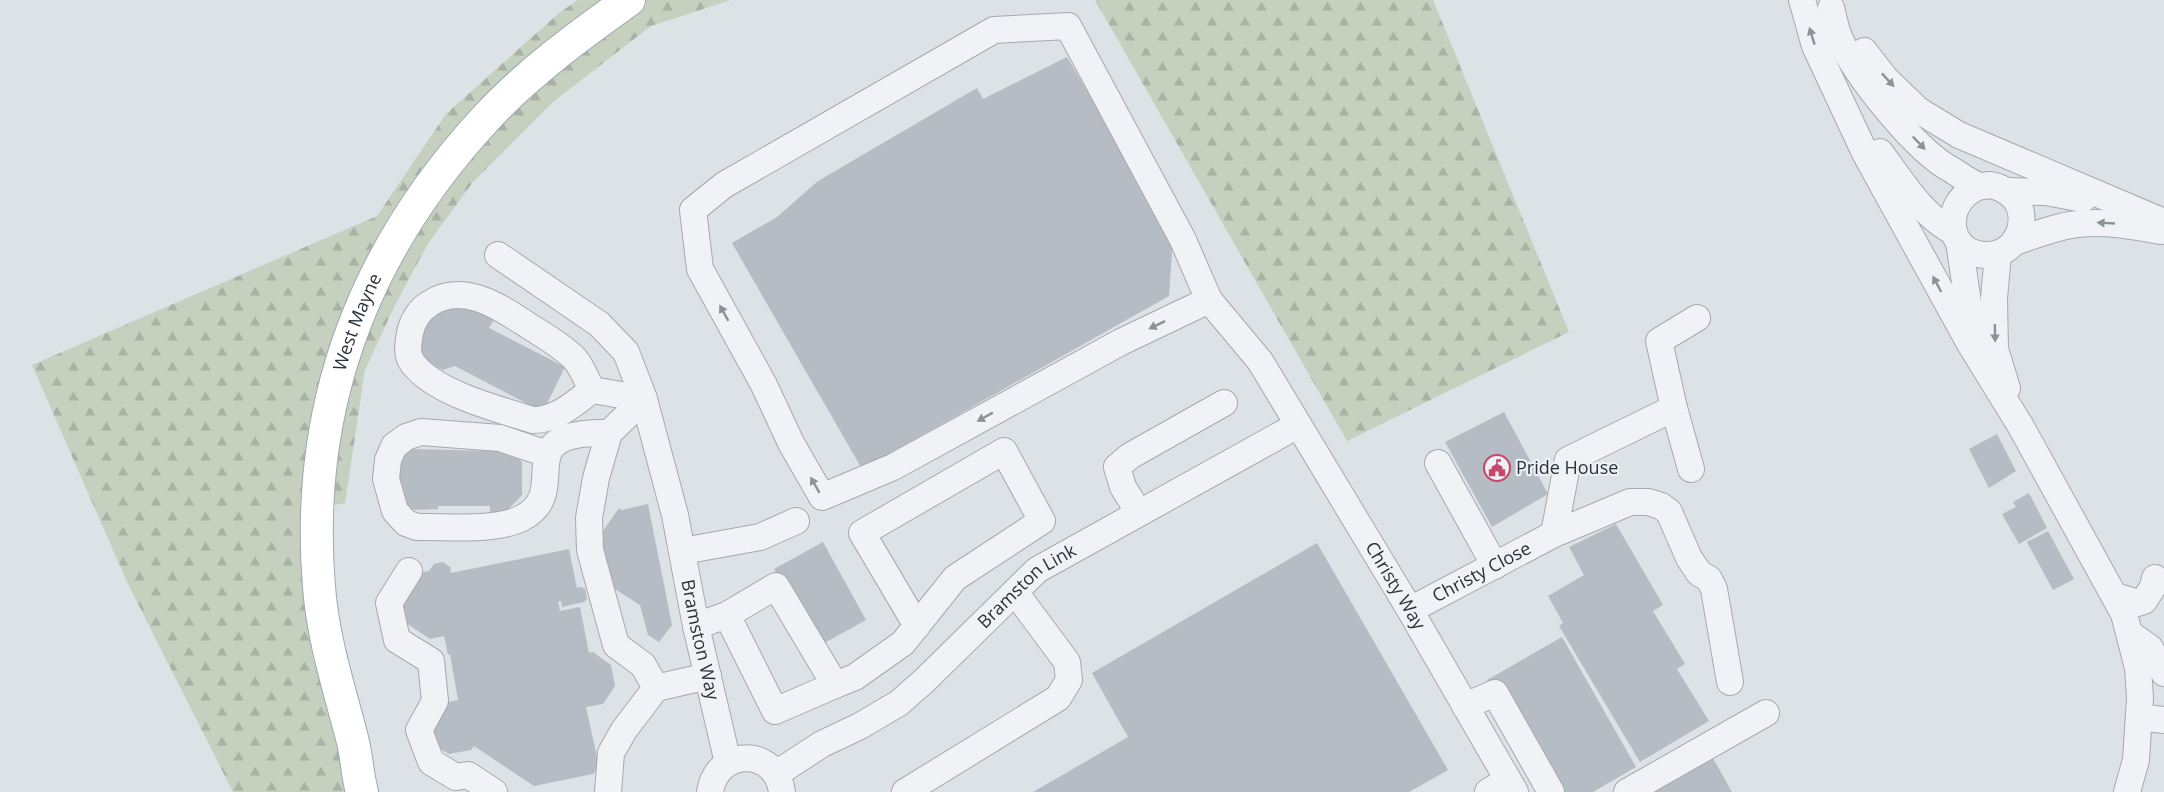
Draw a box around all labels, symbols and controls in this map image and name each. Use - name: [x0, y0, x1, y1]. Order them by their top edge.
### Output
- one-way arrow: [1807, 26, 1816, 44]
- one-way arrow: [1881, 73, 1895, 88]
- one-way arrow: [1911, 136, 1925, 150]
- one-way arrow: [2097, 219, 2116, 228]
- street label: West Mayne: [327, 269, 386, 373]
- one-way arrow: [1933, 276, 1942, 293]
- one-way arrow: [719, 304, 729, 321]
- one-way arrow: [1148, 320, 1165, 330]
- one-way arrow: [1990, 323, 1999, 342]
- one-way arrow: [976, 412, 993, 422]
- public building icon: Pride House: [1482, 453, 1512, 483]
- place label: Pride House: [1516, 455, 1618, 479]
- one-way arrow: [810, 476, 820, 493]
- street label: Christy Close: [1428, 535, 1535, 607]
- street label: Christy Way: [1360, 537, 1432, 634]
- street label: Bramston Link: [972, 538, 1080, 633]
- street label: Bramston Way: [676, 577, 726, 703]

